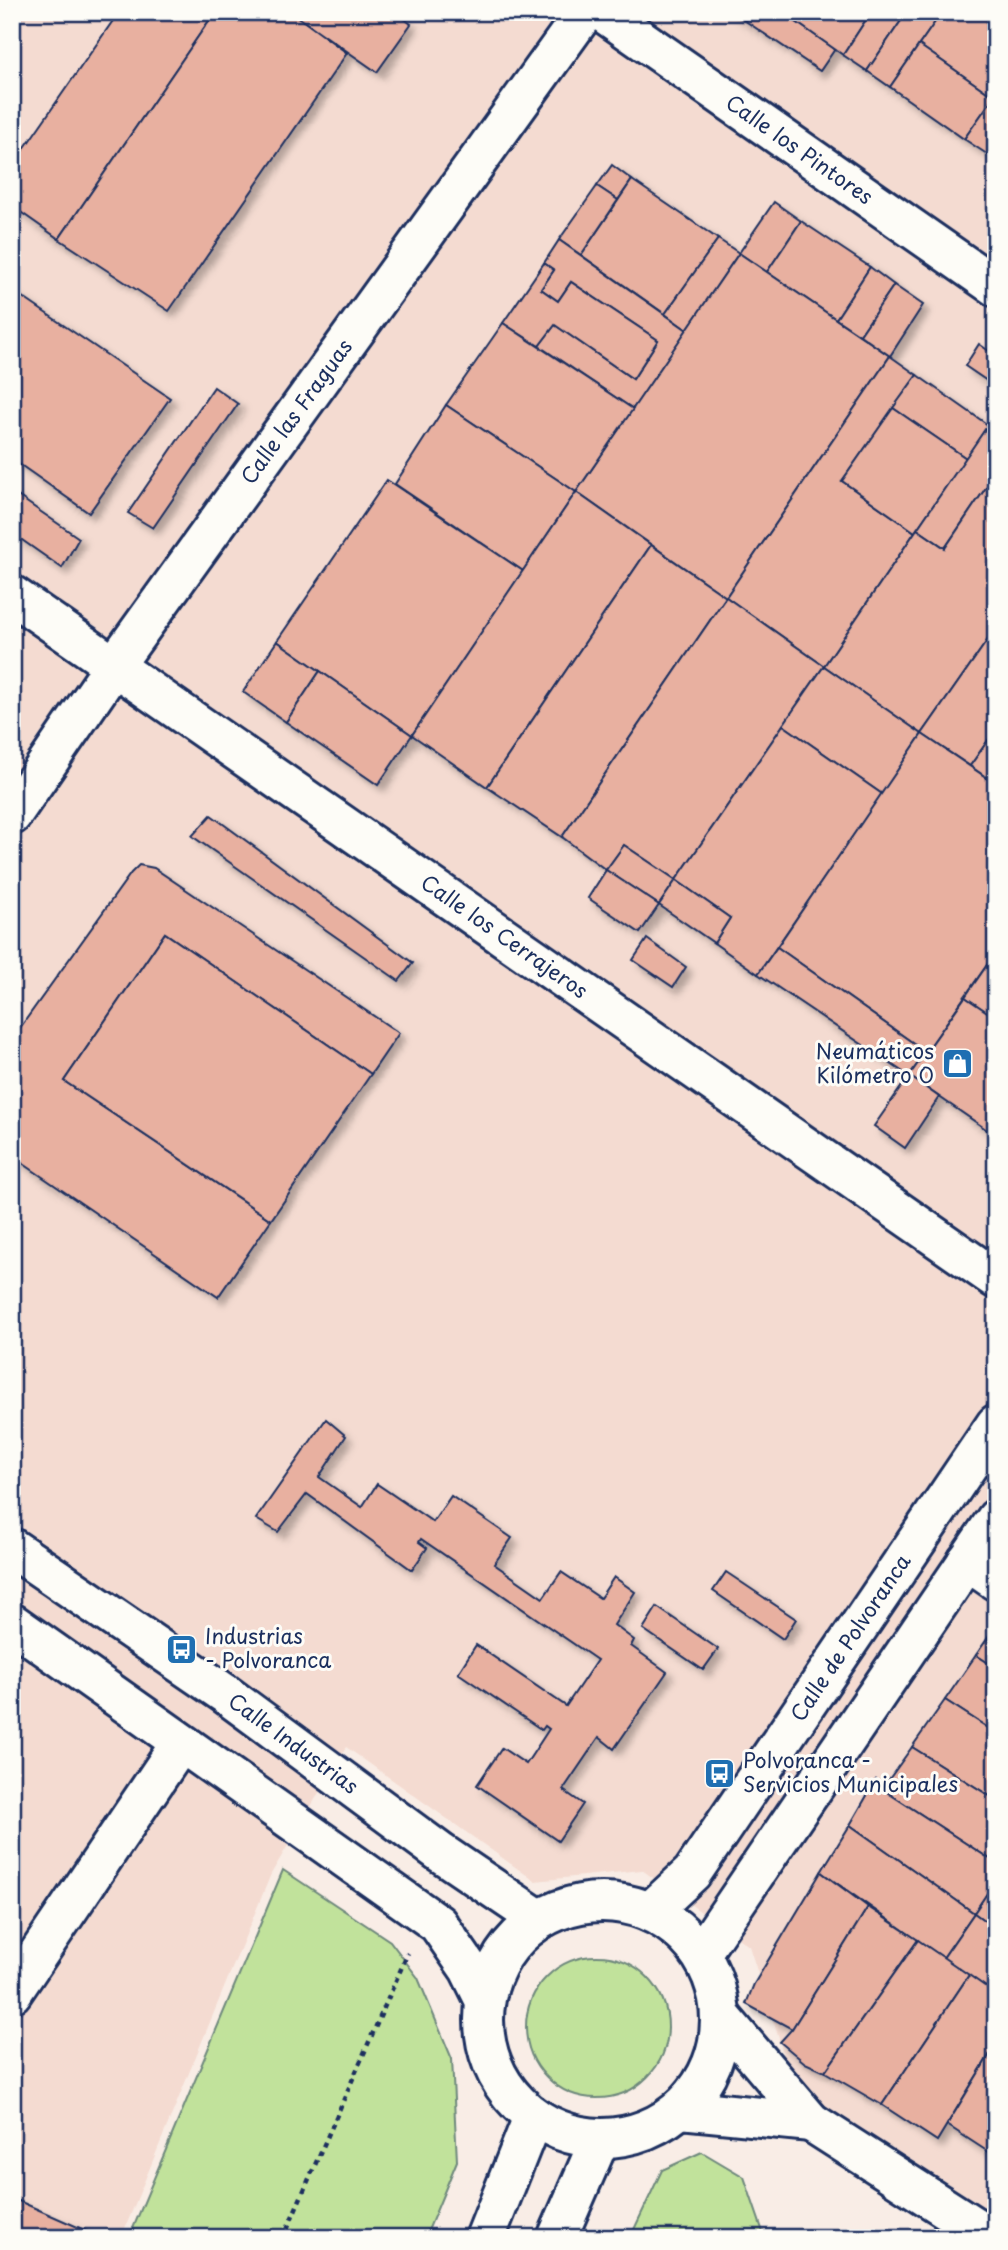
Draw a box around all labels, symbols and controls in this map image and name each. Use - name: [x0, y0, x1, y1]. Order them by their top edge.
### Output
- street label: Calle los Pintores: [720, 85, 880, 211]
- street label: Calle las Fraguas: [232, 332, 359, 490]
- street label: Calle los Cerrajeros: [415, 866, 595, 1005]
- place label: Neumáticos Kilómetro 0: [816, 1034, 934, 1090]
- shop icon: Neumáticos Kilómetro 0: [940, 1047, 974, 1081]
- street label: Calle de Polvoranca: [781, 1547, 917, 1727]
- place label: Industrias - Polvoranca: [205, 1619, 331, 1675]
- bus stop icon: Industrias - Polvoranca: [165, 1632, 199, 1666]
- street label: Calle Industrias: [222, 1684, 366, 1801]
- place label: Polvoranca - Servicios Municipales: [743, 1743, 958, 1799]
- bus stop icon: Polvoranca - Servicios Municipales: [703, 1756, 737, 1790]

